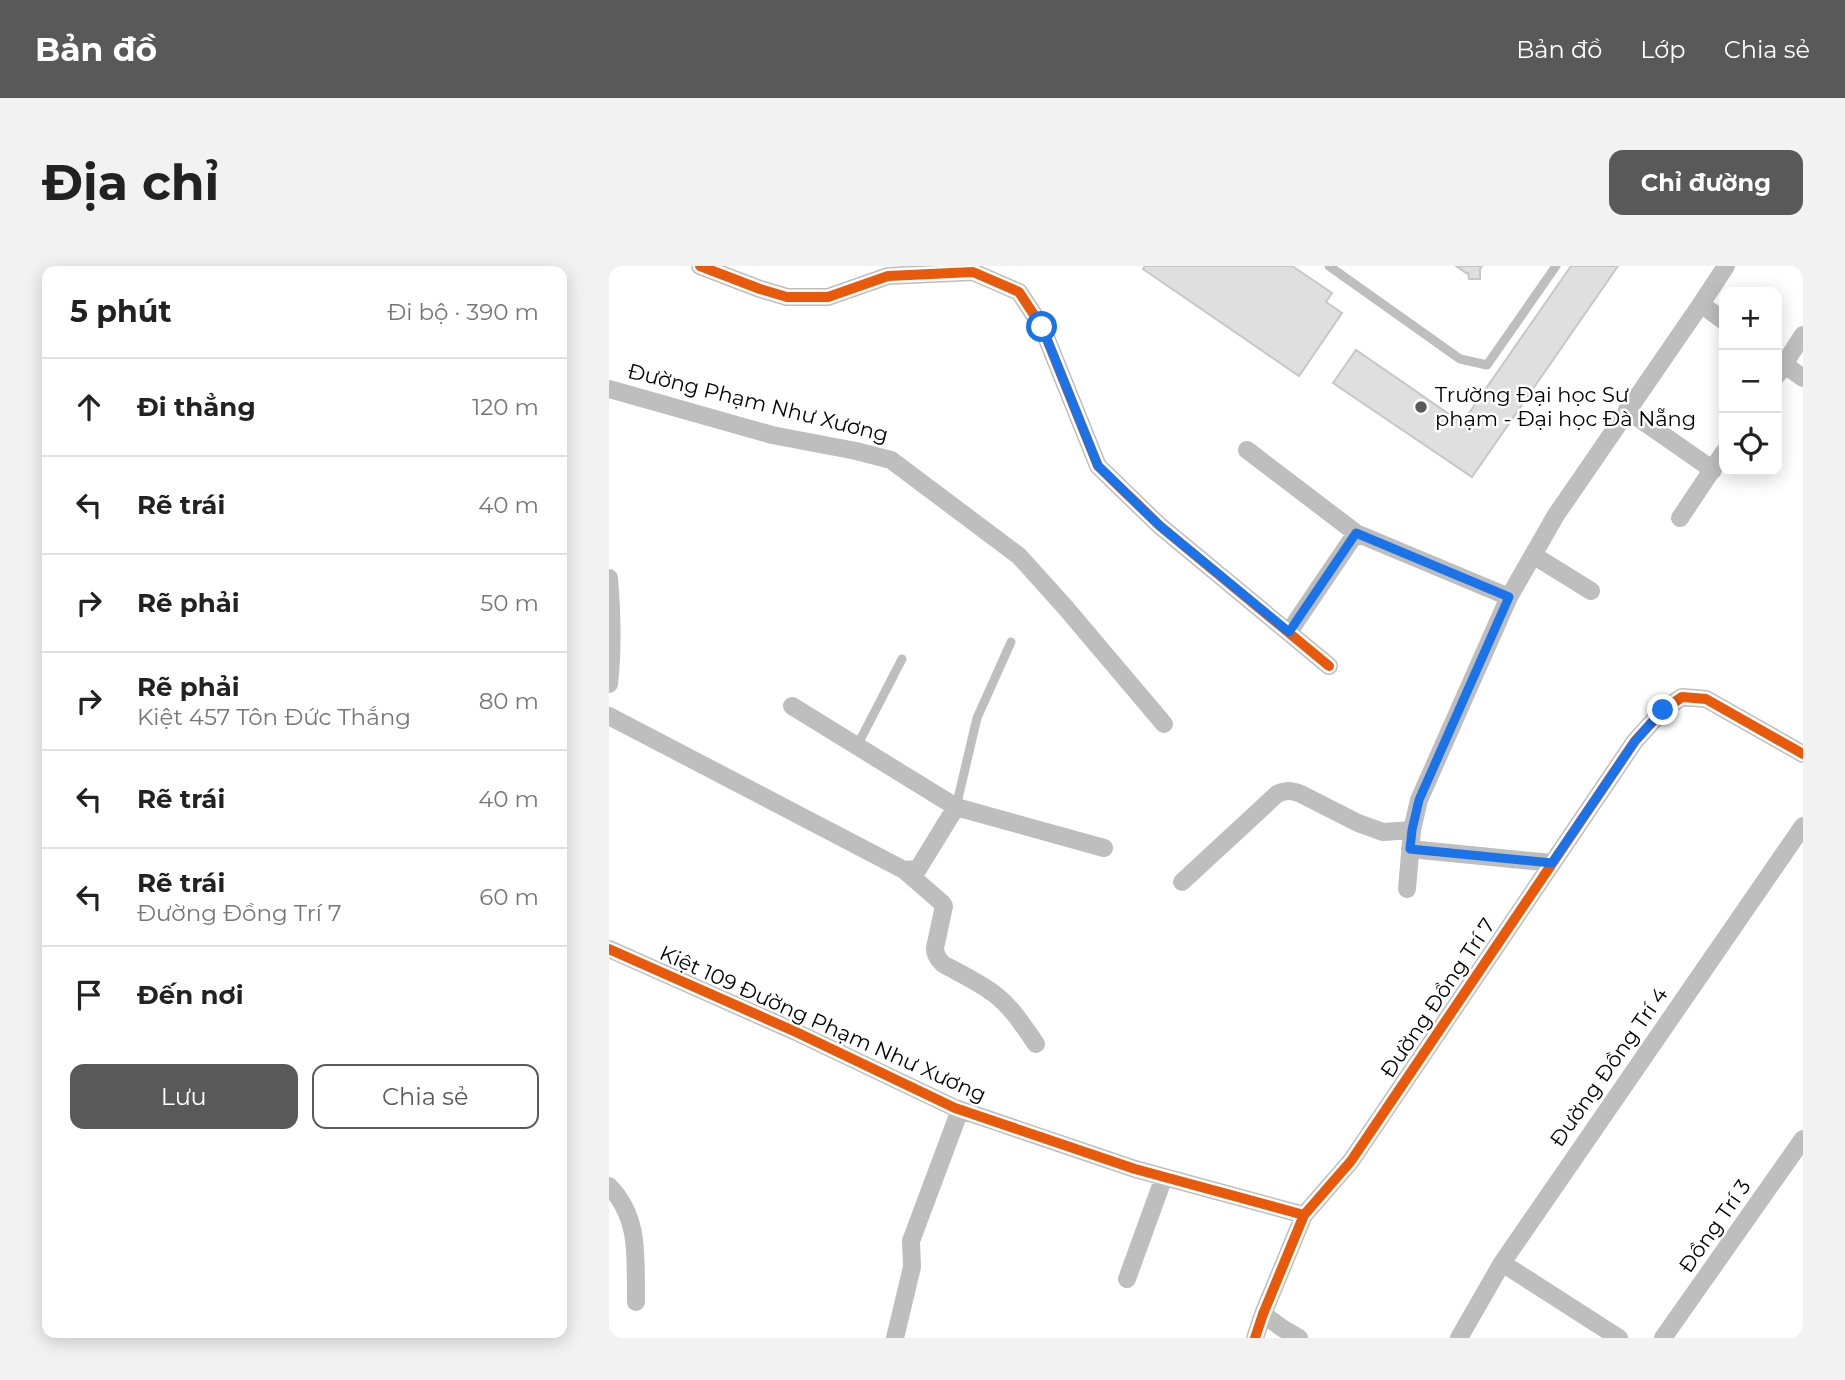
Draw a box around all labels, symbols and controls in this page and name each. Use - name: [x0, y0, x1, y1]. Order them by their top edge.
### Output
- text: Bản đồ: [35, 29, 157, 69]
- text: Bản đồ: [1516, 35, 1602, 64]
- text: Lớp: [1640, 35, 1686, 64]
- text: Chia sẻ: [1724, 35, 1810, 64]
- button: Chỉ đường: [1609, 150, 1803, 215]
- text: Địa chỉ: [42, 153, 219, 212]
- map controls: [1719, 287, 1782, 476]
- button: +: [1719, 287, 1782, 350]
- text: 5 phút: [70, 293, 171, 330]
- text: Đi bộ · 390 m: [387, 298, 539, 326]
- route start: [1026, 311, 1057, 342]
- button: −: [1719, 350, 1782, 413]
- street label: Đường Phạm Như Xương: [625, 358, 891, 447]
- place label: Trường Đại học Sư phạm - Đại học Đà Nẵng: [1435, 382, 1696, 431]
- icon: ahead: [70, 388, 108, 426]
- text: Đi thẳng: [137, 391, 256, 423]
- text: 120 m: [472, 393, 539, 421]
- marker: Trường Đại học Sư phạm - Đại học Đà Nẵng: [1413, 399, 1429, 415]
- button: locate: [1719, 413, 1782, 476]
- icon: left: [70, 486, 108, 524]
- text: Rẽ trái: [137, 489, 225, 521]
- text: 40 m: [478, 491, 539, 519]
- icon: right: [70, 584, 108, 622]
- text: Rẽ phải: [137, 587, 240, 619]
- text: 50 m: [480, 589, 539, 617]
- text: Rẽ phải: [137, 671, 240, 703]
- icon: right: [70, 682, 108, 720]
- text: 80 m: [479, 687, 539, 715]
- route end: [1647, 694, 1678, 725]
- text: Kiệt 457 Tôn Đức Thắng: [137, 703, 411, 731]
- icon: left: [70, 780, 108, 818]
- text: Rẽ trái: [137, 783, 225, 815]
- text: 40 m: [478, 785, 539, 813]
- text: Rẽ trái: [137, 867, 225, 899]
- icon: left: [70, 878, 108, 916]
- text: 60 m: [479, 883, 539, 911]
- text: Đường Đồng Trí 7: [137, 899, 342, 927]
- street label: Đường Đồng Trí 7: [1375, 913, 1500, 1082]
- street label: Kiệt 109 Đường Phạm Như Xương: [656, 940, 990, 1107]
- icon: arrive: [70, 976, 108, 1014]
- text: Đến nơi: [137, 979, 243, 1011]
- street label: Đường Đồng Trí 4: [1544, 982, 1673, 1151]
- button: Lưu: [70, 1064, 298, 1129]
- button: Chia sẻ: [312, 1064, 539, 1129]
- street label: Đồng Trí 3: [1673, 1174, 1756, 1277]

